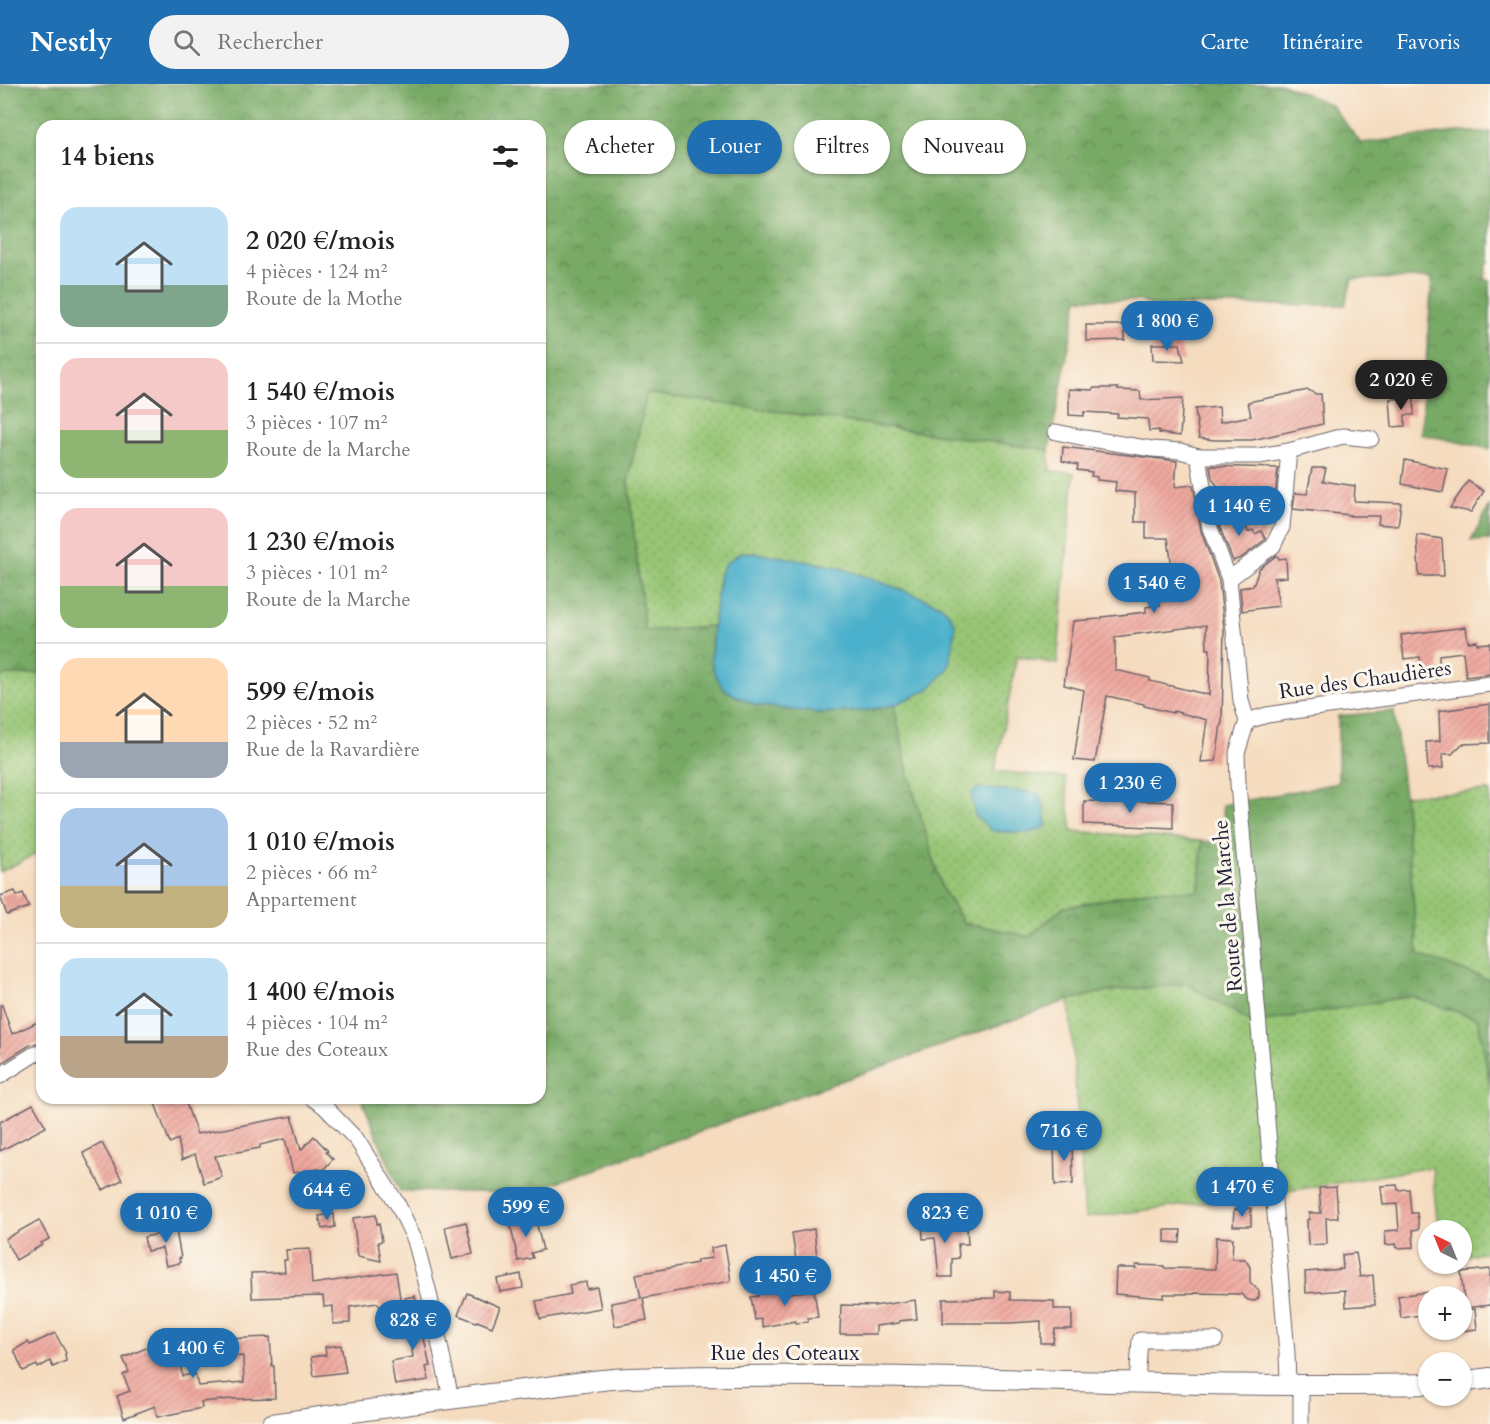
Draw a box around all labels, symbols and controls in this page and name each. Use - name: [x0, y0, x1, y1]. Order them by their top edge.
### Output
- search box: [149, 15, 569, 69]
- text: Nestly: [30, 23, 113, 61]
- icon: search: [170, 26, 203, 59]
- text: Rechercher: [218, 27, 323, 57]
- text: Carte: [1200, 28, 1249, 57]
- text: Itinéraire: [1282, 28, 1363, 57]
- text: Favoris: [1396, 28, 1460, 57]
- chip: Acheter: [564, 120, 675, 174]
- chip: Louer: [687, 120, 782, 174]
- chip: Filtres: [794, 120, 890, 174]
- chip: Nouveau: [902, 120, 1026, 174]
- text: 14 biens: [60, 139, 155, 174]
- icon: filters: [489, 140, 522, 173]
- text: 2 020 €/mois: [246, 223, 395, 258]
- icon: home: [108, 231, 180, 303]
- text: 4 pièces · 124 m²: [246, 258, 387, 285]
- text: Route de la Mothe: [246, 285, 403, 312]
- pin: 1 800 €: [1112, 301, 1222, 352]
- text: 1 800 €: [1135, 307, 1199, 334]
- pin: 2 020 €: [1346, 360, 1456, 411]
- text: 2 020 €: [1369, 366, 1433, 393]
- text: 1 540 €/mois: [246, 374, 395, 409]
- icon: home: [108, 382, 180, 454]
- text: 3 pièces · 107 m²: [246, 409, 387, 436]
- text: Route de la Marche: [246, 436, 411, 463]
- pin: 1 140 €: [1184, 486, 1294, 537]
- text: 1 140 €: [1207, 492, 1271, 519]
- text: 1 230 €/mois: [246, 524, 395, 559]
- icon: home: [108, 532, 180, 604]
- text: 3 pièces · 101 m²: [246, 559, 387, 586]
- pin: 1 540 €: [1099, 563, 1209, 614]
- text: 1 540 €: [1122, 569, 1186, 596]
- text: Route de la Marche: [246, 586, 411, 613]
- street label: Rue des Chaudières: [1277, 654, 1453, 706]
- text: 599 €/mois: [246, 674, 375, 709]
- icon: home: [108, 682, 180, 754]
- text: 2 pièces · 52 m²: [246, 709, 377, 736]
- text: Rue de la Ravardière: [246, 736, 420, 763]
- pin: 1 230 €: [1075, 763, 1185, 814]
- text: 1 230 €: [1098, 769, 1162, 796]
- street label: Route de la Marche: [1206, 819, 1250, 993]
- text: 1 010 €/mois: [246, 824, 395, 859]
- icon: home: [108, 832, 180, 904]
- text: 2 pièces · 66 m²: [246, 859, 377, 886]
- text: Appartement: [246, 886, 357, 913]
- text: 1 400 €/mois: [246, 974, 395, 1009]
- icon: home: [108, 982, 180, 1054]
- text: 4 pièces · 104 m²: [246, 1009, 387, 1036]
- text: Rue des Coteaux: [246, 1036, 388, 1063]
- pin: 716 €: [1022, 1111, 1106, 1162]
- text: 716 €: [1040, 1117, 1088, 1144]
- pin: 1 470 €: [1187, 1167, 1297, 1218]
- pin: 644 €: [285, 1170, 369, 1221]
- text: 1 470 €: [1210, 1173, 1274, 1200]
- text: 644 €: [303, 1176, 351, 1203]
- pin: 599 €: [484, 1187, 568, 1238]
- pin: 1 010 €: [111, 1193, 221, 1244]
- text: 599 €: [502, 1193, 550, 1220]
- pin: 823 €: [903, 1193, 987, 1244]
- text: 1 010 €: [134, 1199, 198, 1226]
- text: 823 €: [921, 1199, 969, 1226]
- north arrow: [1418, 1220, 1472, 1274]
- map controls: [1418, 1220, 1472, 1406]
- pin: 1 450 €: [730, 1256, 840, 1307]
- text: 1 450 €: [753, 1262, 817, 1289]
- button: +: [1418, 1286, 1472, 1340]
- pin: 828 €: [371, 1300, 455, 1351]
- text: 828 €: [389, 1306, 437, 1333]
- pin: 1 400 €: [138, 1328, 248, 1379]
- text: 1 400 €: [161, 1334, 225, 1361]
- street label: Rue des Coteaux: [710, 1339, 860, 1368]
- button: −: [1418, 1352, 1472, 1406]

